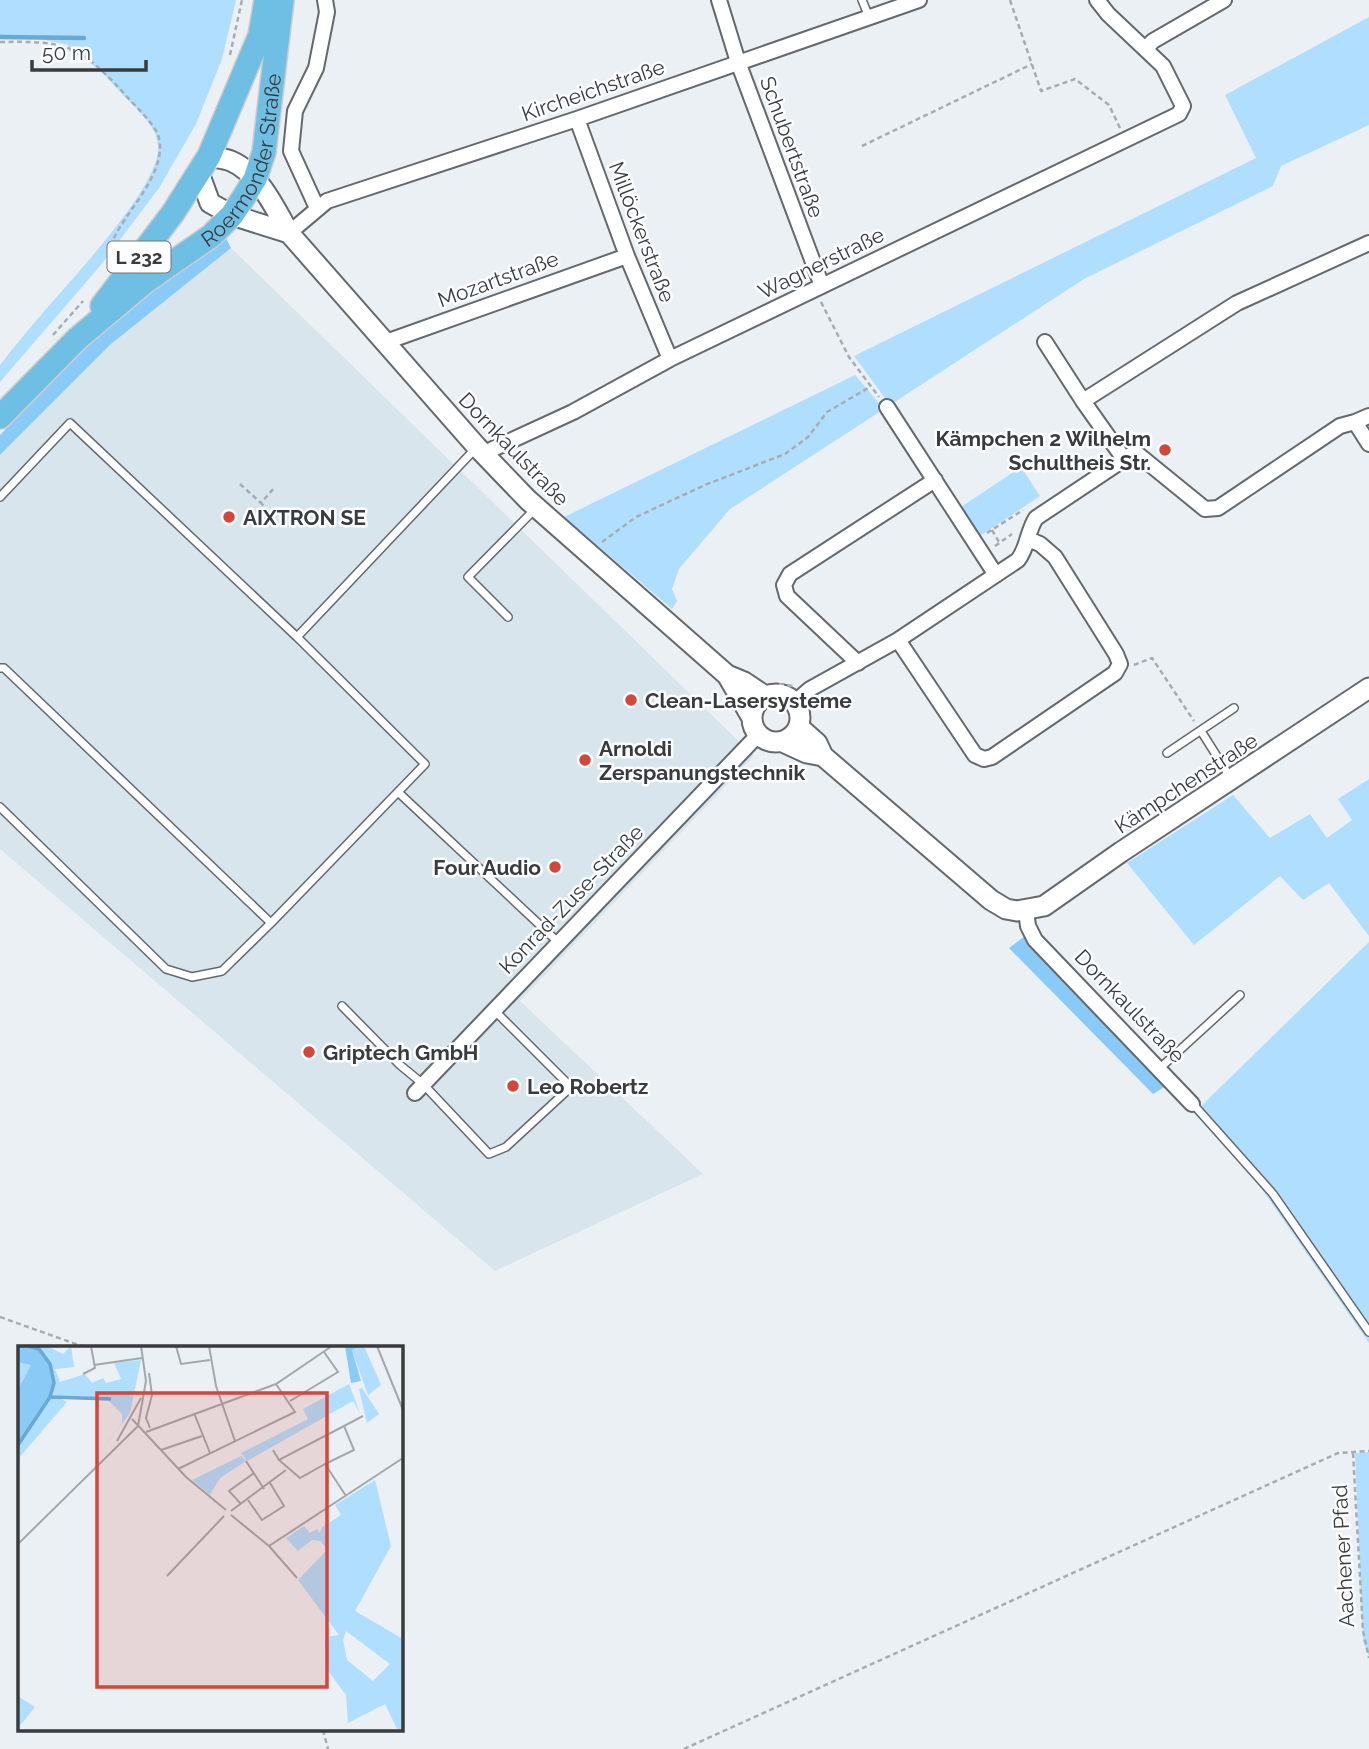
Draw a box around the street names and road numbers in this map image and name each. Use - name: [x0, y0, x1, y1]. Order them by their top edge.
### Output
- street label: Kircheichstraße: [518, 54, 668, 126]
- street label: Roermonder Straße: [196, 72, 286, 252]
- street label: Schubertstraße: [755, 73, 829, 221]
- street label: Millöckerstraße: [604, 158, 680, 306]
- street label: Wagnerstraße: [754, 222, 888, 304]
- road number: L 232: [108, 242, 170, 272]
- street label: Mozartstraße: [434, 246, 562, 312]
- street label: Dornkaulstraße: [454, 387, 574, 511]
- street label: Kämpchenstraße: [1110, 727, 1262, 839]
- street label: Konrad-Zuse-Straße: [494, 819, 648, 979]
- street label: Dornkaulstraße: [1070, 944, 1190, 1068]
- street label: Aachener Pfad: [1327, 1484, 1359, 1628]

